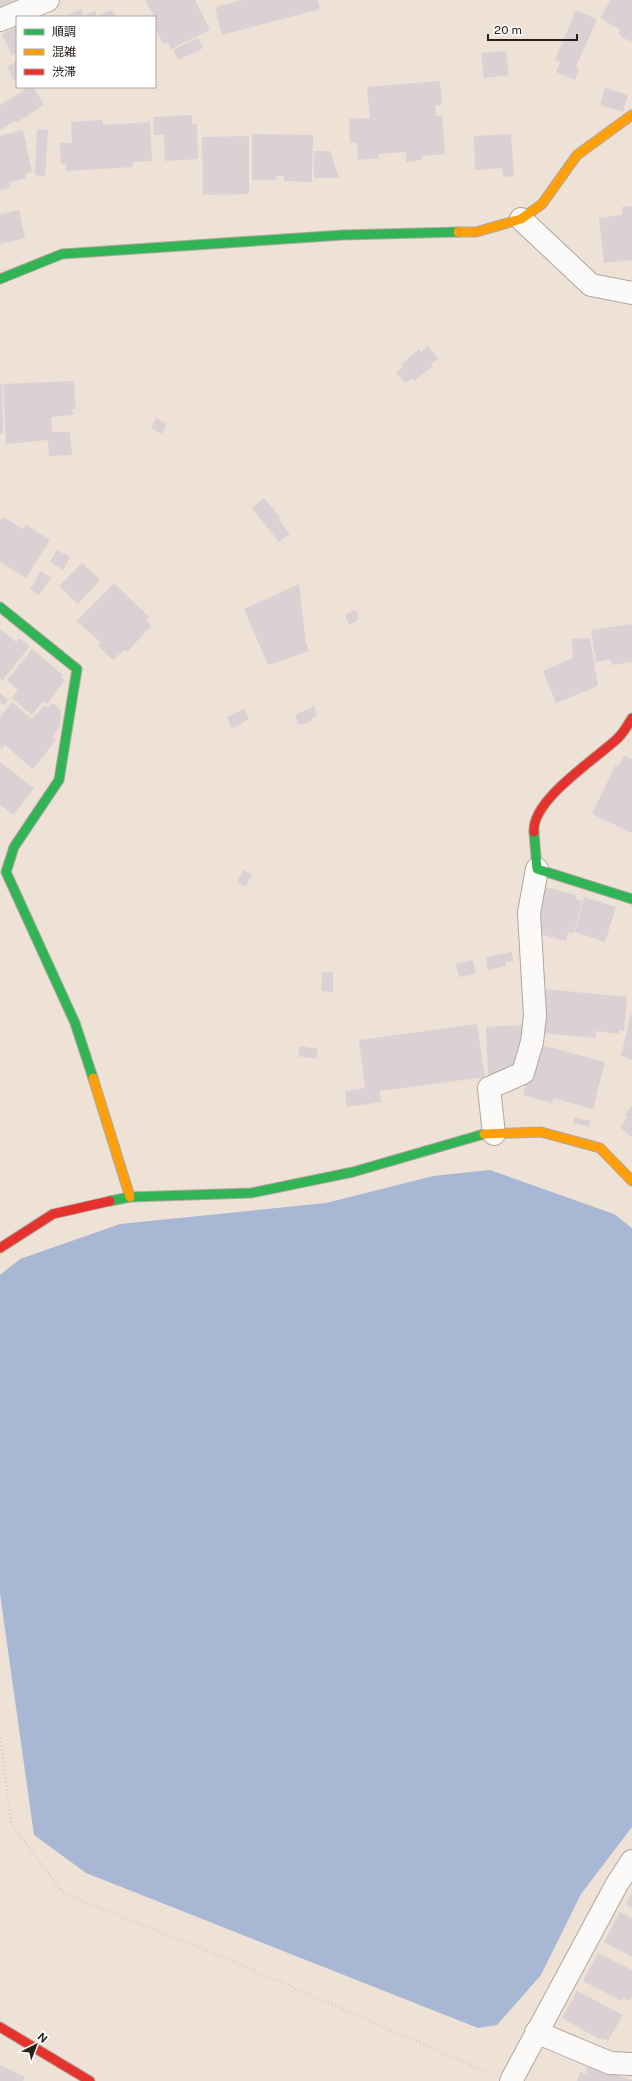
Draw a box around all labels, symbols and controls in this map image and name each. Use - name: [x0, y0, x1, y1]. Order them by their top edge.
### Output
- legend: [16, 16, 156, 88]
- scale bar: [488, 16, 577, 42]
- text: 20 m: [494, 23, 522, 37]
- text: 順調: [52, 25, 76, 39]
- text: 混雑: [52, 45, 76, 59]
- text: 渋滞: [52, 65, 76, 79]
- north arrow: [16, 2025, 56, 2065]
- text: N: [35, 2030, 50, 2045]

